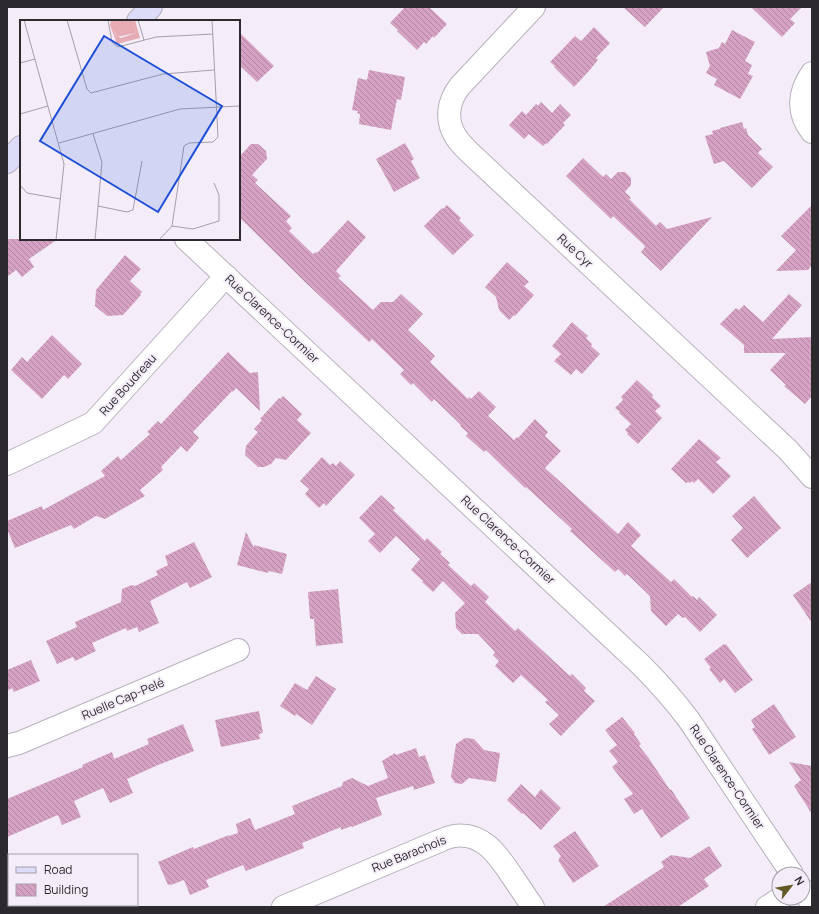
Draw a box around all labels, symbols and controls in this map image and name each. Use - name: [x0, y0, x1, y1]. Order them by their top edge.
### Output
- inset map: [20, 20, 240, 240]
- street label: Rue Cyr: [554, 230, 597, 272]
- street label: Rue Clarence-Cormier: [222, 270, 324, 367]
- street label: Rue Boudreau: [95, 350, 160, 419]
- street label: Rue Clarence-Cormier: [458, 491, 560, 588]
- street label: Ruelle Cap-Pelé: [79, 673, 167, 724]
- street label: Rue Clarence-Cormier: [686, 721, 769, 833]
- street label: Rue Barachois: [369, 831, 449, 876]
- legend: [8, 854, 138, 906]
- text: Road: [44, 861, 72, 878]
- north arrow: [771, 866, 811, 906]
- text: N: [792, 873, 809, 888]
- text: Building: [44, 881, 88, 898]

